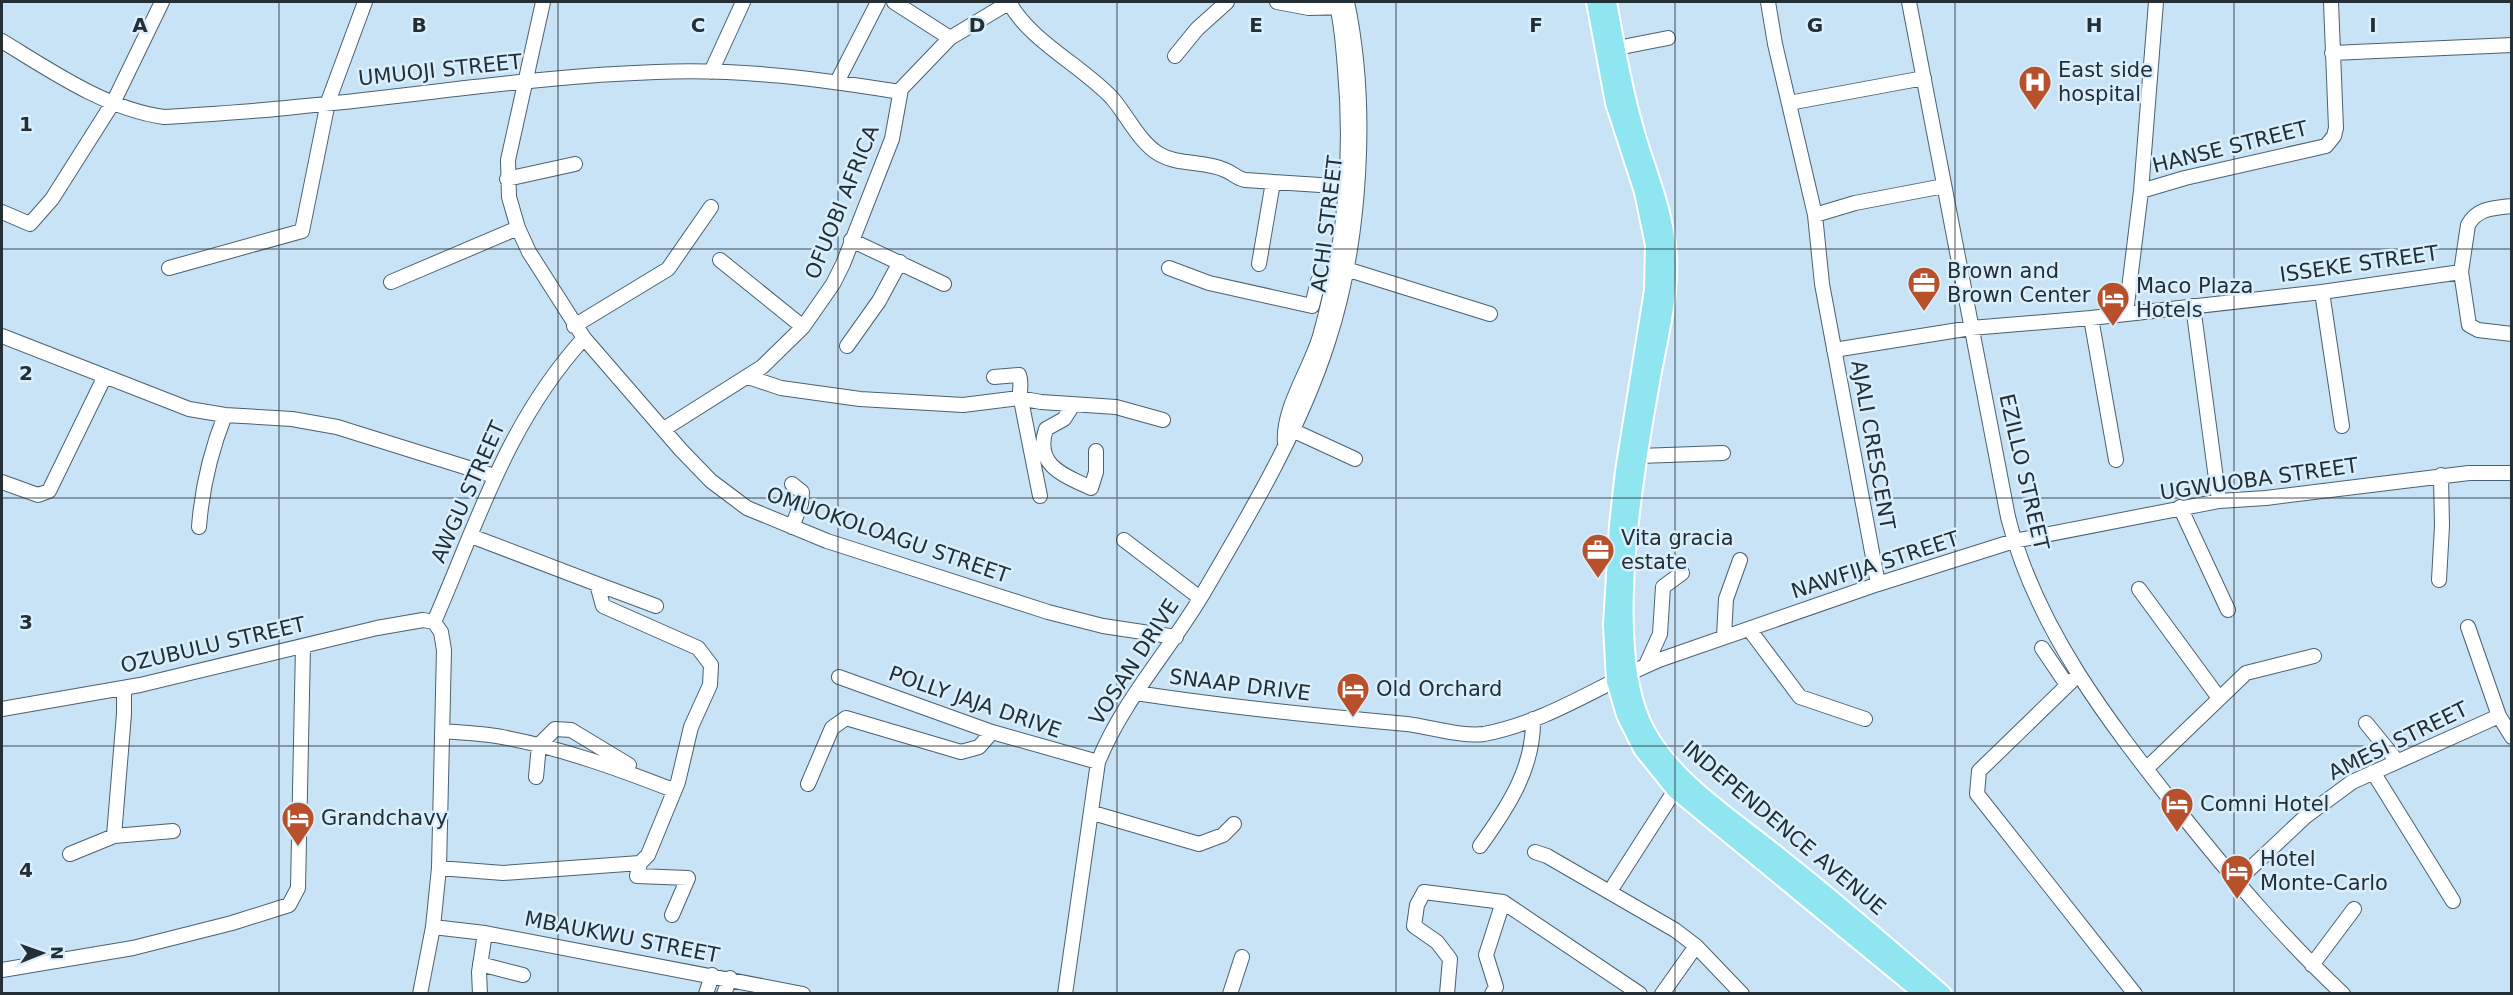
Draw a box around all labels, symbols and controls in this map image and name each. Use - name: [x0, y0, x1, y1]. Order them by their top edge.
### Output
- text: A: [132, 13, 148, 37]
- text: B: [411, 13, 427, 37]
- text: C: [691, 13, 705, 37]
- text: D: [969, 13, 985, 37]
- text: E: [1249, 13, 1263, 37]
- text: F: [1529, 13, 1543, 37]
- text: G: [1807, 13, 1823, 37]
- text: H: [2086, 13, 2102, 37]
- text: I: [2369, 13, 2377, 37]
- street label: UMUOJI STREET: [357, 49, 523, 91]
- place label: East side hospital: [2058, 58, 2153, 106]
- hospital icon: East side hospital: [2017, 64, 2053, 111]
- text: 1: [19, 112, 33, 136]
- street label: HANSE STREET: [2150, 116, 2310, 178]
- street label: OFUOBI AFRICA: [800, 121, 884, 283]
- street label: ACHI STREET: [1307, 154, 1347, 294]
- street label: ISSEKE STREET: [2278, 241, 2440, 287]
- place label: Brown and Brown Center: [1947, 259, 2091, 307]
- office icon: Brown and Brown Center: [1906, 265, 1942, 312]
- place label: Maco Plaza Hotels: [2136, 274, 2253, 322]
- hotel icon: Maco Plaza Hotels: [2095, 280, 2131, 327]
- street label: AJALI CRESCENT: [1846, 358, 1900, 532]
- text: 2: [19, 361, 33, 385]
- street label: EZILLO STREET: [1994, 391, 2054, 553]
- street label: AWGU STREET: [426, 417, 510, 567]
- street label: UGWUOBA STREET: [2158, 453, 2360, 505]
- street label: OMUOKOLOAGU STREET: [763, 482, 1013, 588]
- place label: Vita gracia estate: [1621, 526, 1734, 574]
- street label: NAWFIJA STREET: [1788, 527, 1962, 603]
- office icon: Vita gracia estate: [1580, 532, 1616, 579]
- street label: VOSAN DRIVE: [1084, 594, 1184, 730]
- text: 3: [19, 610, 33, 634]
- street label: OZUBULU STREET: [118, 612, 308, 678]
- street label: POLLY JAJA DRIVE: [886, 661, 1064, 743]
- street label: SNAAP DRIVE: [1168, 664, 1312, 706]
- hotel icon: Old Orchard: [1335, 671, 1371, 718]
- place label: Old Orchard: [1376, 677, 1502, 701]
- street label: AMESI STREET: [2324, 697, 2472, 785]
- street label: INDEPENDENCE AVENUE: [1678, 736, 1890, 920]
- hotel icon: Comni Hotel: [2159, 786, 2195, 833]
- place label: Comni Hotel: [2200, 792, 2329, 816]
- hotel icon: Grandchavy: [280, 800, 316, 847]
- place label: Grandchavy: [321, 806, 448, 830]
- place label: Hotel Monte-Carlo: [2260, 847, 2388, 895]
- hotel icon: Hotel Monte-Carlo: [2219, 853, 2255, 900]
- text: 4: [19, 858, 33, 882]
- street label: MBAUKWU STREET: [522, 906, 722, 968]
- north arrow: [12, 923, 72, 983]
- text: N: [47, 946, 66, 960]

